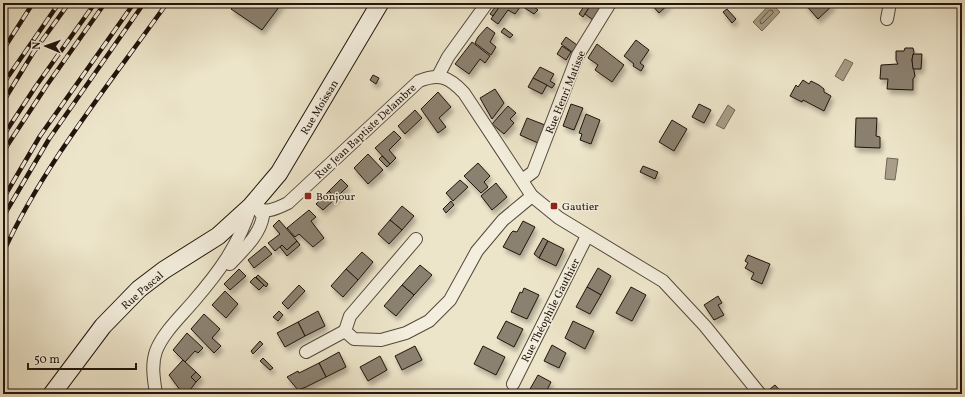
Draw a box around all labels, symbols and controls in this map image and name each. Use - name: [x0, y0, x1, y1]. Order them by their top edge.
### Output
- north arrow: [26, 26, 66, 66]
- text: N: [30, 41, 45, 50]
- street label: Rue Henri Matisse: [543, 49, 590, 136]
- street label: Rue Moissan: [298, 77, 343, 138]
- street label: Rue Jean Baptiste Delambre: [312, 81, 420, 183]
- place label: Bonjour: [316, 190, 355, 205]
- marker: Bonjour: [303, 191, 313, 201]
- place label: Gautier: [562, 200, 599, 215]
- marker: Gautier: [549, 201, 559, 211]
- street label: Rue Théophile Gauthier: [519, 256, 584, 365]
- street label: Rue Pascal: [119, 269, 167, 314]
- scale bar: [28, 345, 136, 371]
- text: 50 m: [34, 352, 60, 368]

